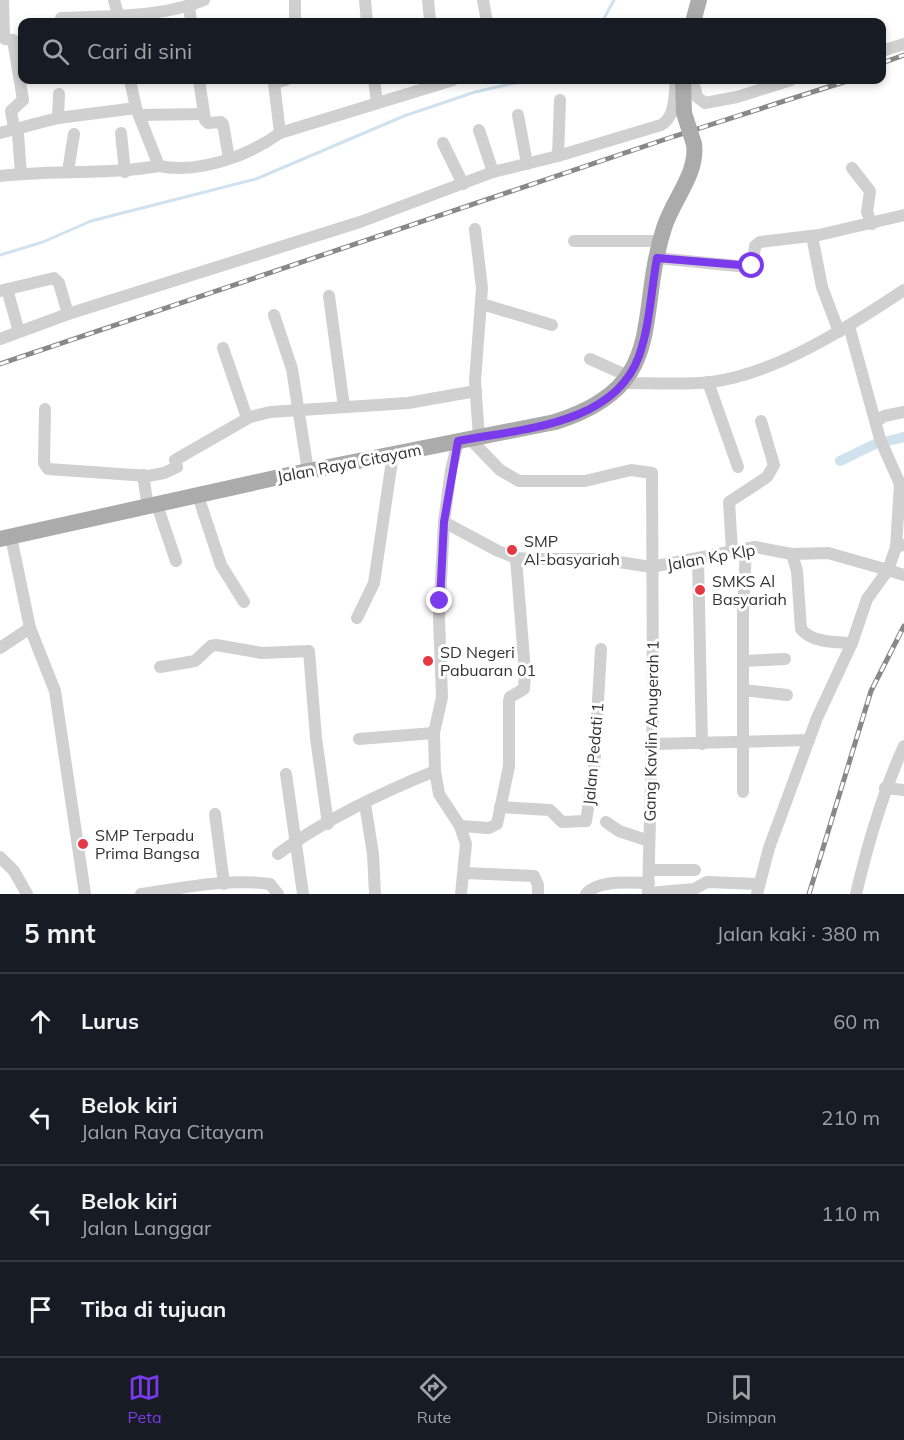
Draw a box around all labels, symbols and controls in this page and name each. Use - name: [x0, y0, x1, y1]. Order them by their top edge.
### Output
- search box: [18, 18, 886, 84]
- icon: search: [39, 35, 72, 68]
- text: Cari di sini: [87, 37, 192, 65]
- route start: [738, 252, 764, 278]
- street label: Jalan Raya Citayam: [275, 439, 423, 487]
- place label: SMP Al-basyariah: [524, 531, 620, 569]
- street label: Jalan Kp Klp: [665, 539, 757, 575]
- marker: SMP Al-basyariah: [505, 543, 519, 557]
- place label: SMKS Al Basyariah: [712, 571, 787, 609]
- marker: SMKS Al Basyariah: [693, 583, 707, 597]
- route end: [426, 587, 452, 613]
- street label: Gang Kavlin Anugerah 1: [639, 640, 663, 822]
- place label: SD Negeri Pabuaran 01: [440, 642, 536, 680]
- marker: SD Negeri Pabuaran 01: [421, 654, 435, 668]
- street label: Jalan Pedati 1: [579, 702, 607, 806]
- place label: SMP Terpadu Prima Bangsa: [95, 825, 200, 863]
- marker: SMP Terpadu Prima Bangsa: [76, 837, 90, 851]
- text: 5 mnt: [24, 917, 96, 950]
- text: Jalan kaki · 380 m: [717, 921, 880, 946]
- icon: ahead: [24, 1005, 57, 1038]
- text: Lurus: [81, 1007, 139, 1035]
- text: 60 m: [833, 1009, 880, 1034]
- text: Belok kiri: [81, 1091, 177, 1119]
- icon: left: [24, 1101, 57, 1134]
- text: 210 m: [821, 1105, 880, 1130]
- text: Jalan Raya Citayam: [81, 1119, 264, 1144]
- text: Belok kiri: [81, 1187, 177, 1215]
- icon: left: [24, 1197, 57, 1230]
- text: 110 m: [821, 1201, 880, 1226]
- text: Jalan Langgar: [81, 1215, 211, 1240]
- icon: arrive: [24, 1293, 57, 1326]
- text: Tiba di tujuan: [81, 1295, 226, 1323]
- tab: Peta: [128, 1371, 162, 1427]
- tab: Rute: [417, 1371, 451, 1427]
- tab: Disimpan: [706, 1371, 776, 1427]

